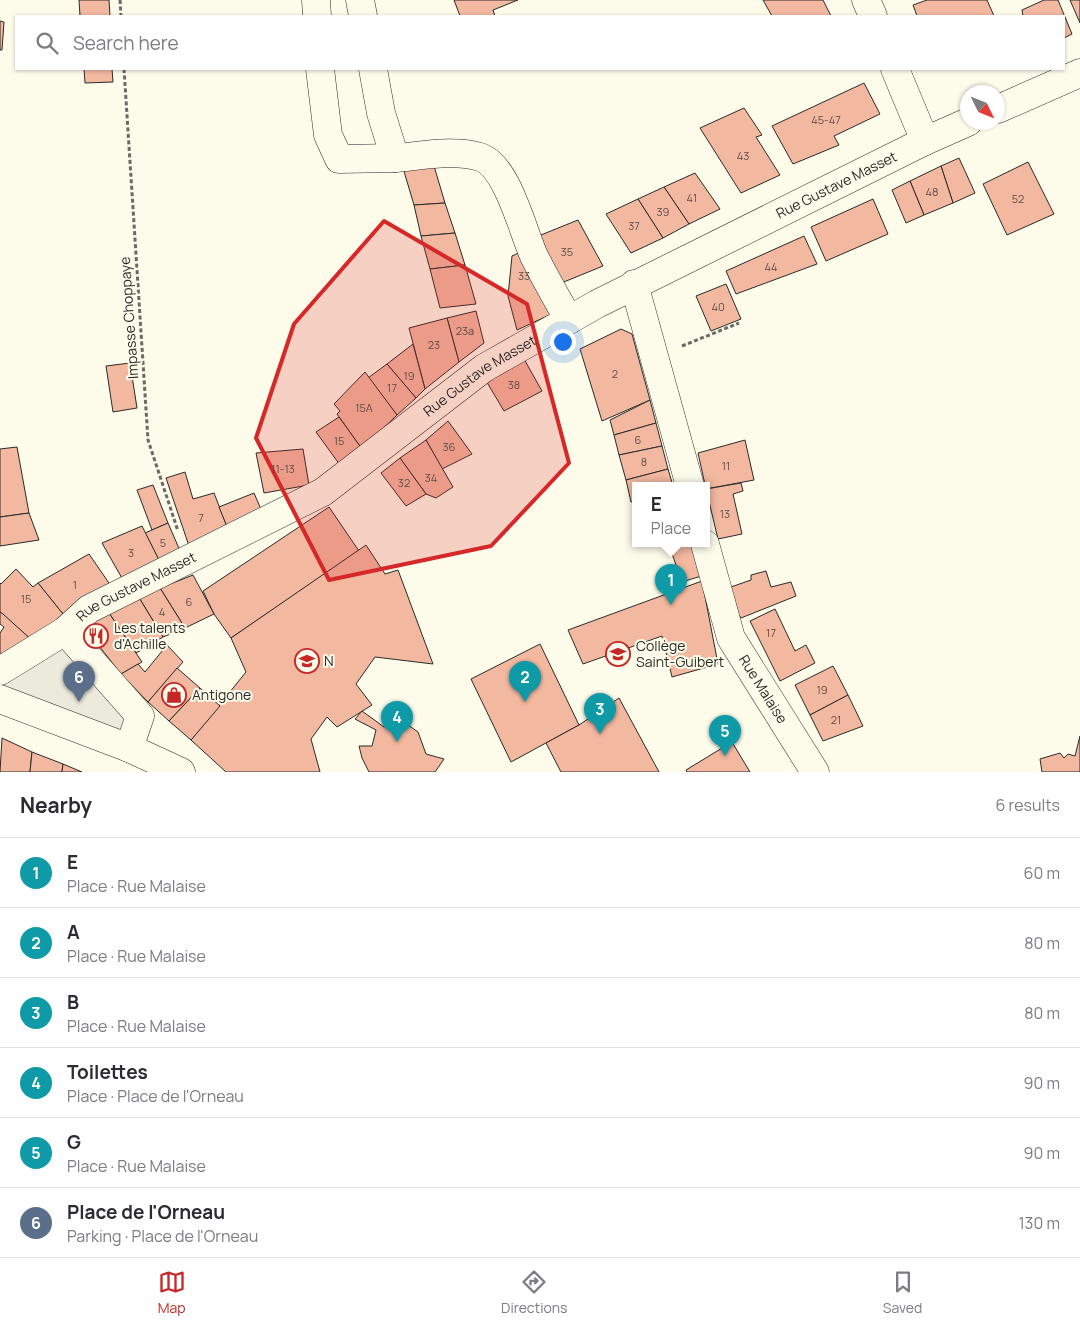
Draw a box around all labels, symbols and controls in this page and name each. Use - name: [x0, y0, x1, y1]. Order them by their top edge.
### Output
- search box: [15, 15, 1065, 70]
- icon: search: [33, 29, 61, 57]
- text: Search here: [73, 30, 179, 56]
- north arrow: [960, 85, 1005, 130]
- house number: 45-47: [811, 112, 841, 127]
- street label: Rue Gustave Masset: [773, 146, 900, 223]
- house number: 43: [737, 148, 749, 163]
- house number: 48: [926, 184, 938, 199]
- house number: 41: [687, 190, 697, 205]
- house number: 52: [1012, 191, 1024, 206]
- house number: 39: [657, 204, 670, 219]
- house number: 37: [628, 218, 640, 233]
- house number: 35: [561, 244, 573, 259]
- street label: Impasse Choppaye: [115, 256, 142, 380]
- house number: 44: [764, 259, 778, 274]
- house number: 33: [518, 268, 530, 283]
- house number: 40: [711, 299, 725, 314]
- house number: 23a: [456, 323, 474, 338]
- your location: [550, 329, 576, 355]
- street label: Rue Gustave Masset: [419, 330, 540, 420]
- house number: 23: [428, 337, 440, 352]
- house number: 2: [612, 366, 618, 381]
- house number: 19: [403, 368, 415, 383]
- house number: 38: [508, 377, 520, 392]
- house number: 17: [387, 380, 397, 395]
- house number: 15A: [355, 400, 373, 415]
- house number: 6: [635, 432, 642, 447]
- house number: 15: [334, 433, 344, 448]
- house number: 36: [443, 439, 456, 454]
- house number: 8: [641, 454, 647, 469]
- house number: 11: [722, 458, 730, 473]
- house number: 11-13: [271, 461, 295, 476]
- house number: 34: [425, 470, 437, 485]
- house number: 32: [398, 475, 410, 490]
- popup: [632, 482, 710, 547]
- text: E: [651, 491, 662, 517]
- house number: 13: [720, 506, 730, 521]
- house number: 7: [198, 510, 204, 525]
- text: Place: [651, 517, 691, 539]
- house number: 5: [160, 535, 166, 550]
- house number: 3: [128, 545, 134, 560]
- street label: Rue Gustave Masset: [72, 547, 199, 625]
- pin: 1: [655, 564, 687, 605]
- house number: 1: [73, 577, 77, 592]
- house number: 15: [21, 591, 31, 606]
- house number: 6: [186, 594, 193, 609]
- house number: 4: [159, 604, 165, 619]
- place label: Les talents d'Achille: [114, 618, 185, 653]
- restaurant icon: Les talents d'Achille: [83, 623, 109, 649]
- house number: 17: [766, 625, 776, 640]
- place label: Collège Saint-Guibert: [636, 636, 724, 671]
- school or university icon: Collège Saint-Guibert: [605, 641, 631, 667]
- school or university icon: N: [294, 648, 320, 674]
- place label: N: [324, 651, 334, 670]
- street label: Rue Malaise: [735, 651, 792, 727]
- pin: 6: [63, 661, 95, 702]
- pin: 2: [509, 661, 541, 702]
- shop icon: Antigone: [161, 682, 187, 708]
- house number: 19: [816, 682, 828, 697]
- place label: Antigone: [192, 685, 251, 704]
- pin: 3: [584, 693, 616, 734]
- pin: 4: [381, 701, 413, 742]
- house number: 21: [831, 712, 841, 727]
- pin: 5: [709, 715, 741, 756]
- text: Nearby: [20, 791, 92, 819]
- text: 6 results: [995, 794, 1060, 816]
- text: E: [67, 849, 78, 875]
- text: 1: [32, 862, 40, 884]
- text: 60 m: [1024, 862, 1060, 884]
- text: Place · Rue Malaise: [67, 875, 206, 897]
- text: A: [67, 919, 80, 945]
- text: 2: [31, 932, 41, 954]
- text: 80 m: [1024, 932, 1060, 954]
- text: Place · Rue Malaise: [67, 945, 206, 967]
- text: B: [67, 989, 79, 1015]
- text: 3: [31, 1002, 41, 1024]
- text: 80 m: [1024, 1002, 1060, 1024]
- text: Place · Rue Malaise: [67, 1015, 206, 1037]
- text: Toilettes: [67, 1059, 148, 1085]
- text: 4: [31, 1072, 41, 1094]
- text: 90 m: [1024, 1072, 1060, 1094]
- text: Place · Place de l'Orneau: [67, 1085, 244, 1107]
- text: G: [67, 1129, 81, 1155]
- text: 5: [31, 1142, 41, 1164]
- text: 90 m: [1024, 1142, 1060, 1164]
- text: Place · Rue Malaise: [67, 1155, 206, 1177]
- text: Place de l'Orneau: [67, 1199, 225, 1225]
- text: 6: [31, 1212, 41, 1234]
- text: 130 m: [1018, 1212, 1060, 1234]
- text: Parking · Place de l'Orneau: [67, 1225, 258, 1247]
- tab: Map: [158, 1268, 186, 1317]
- tab: Directions: [501, 1268, 567, 1317]
- tab: Saved: [883, 1268, 922, 1317]

